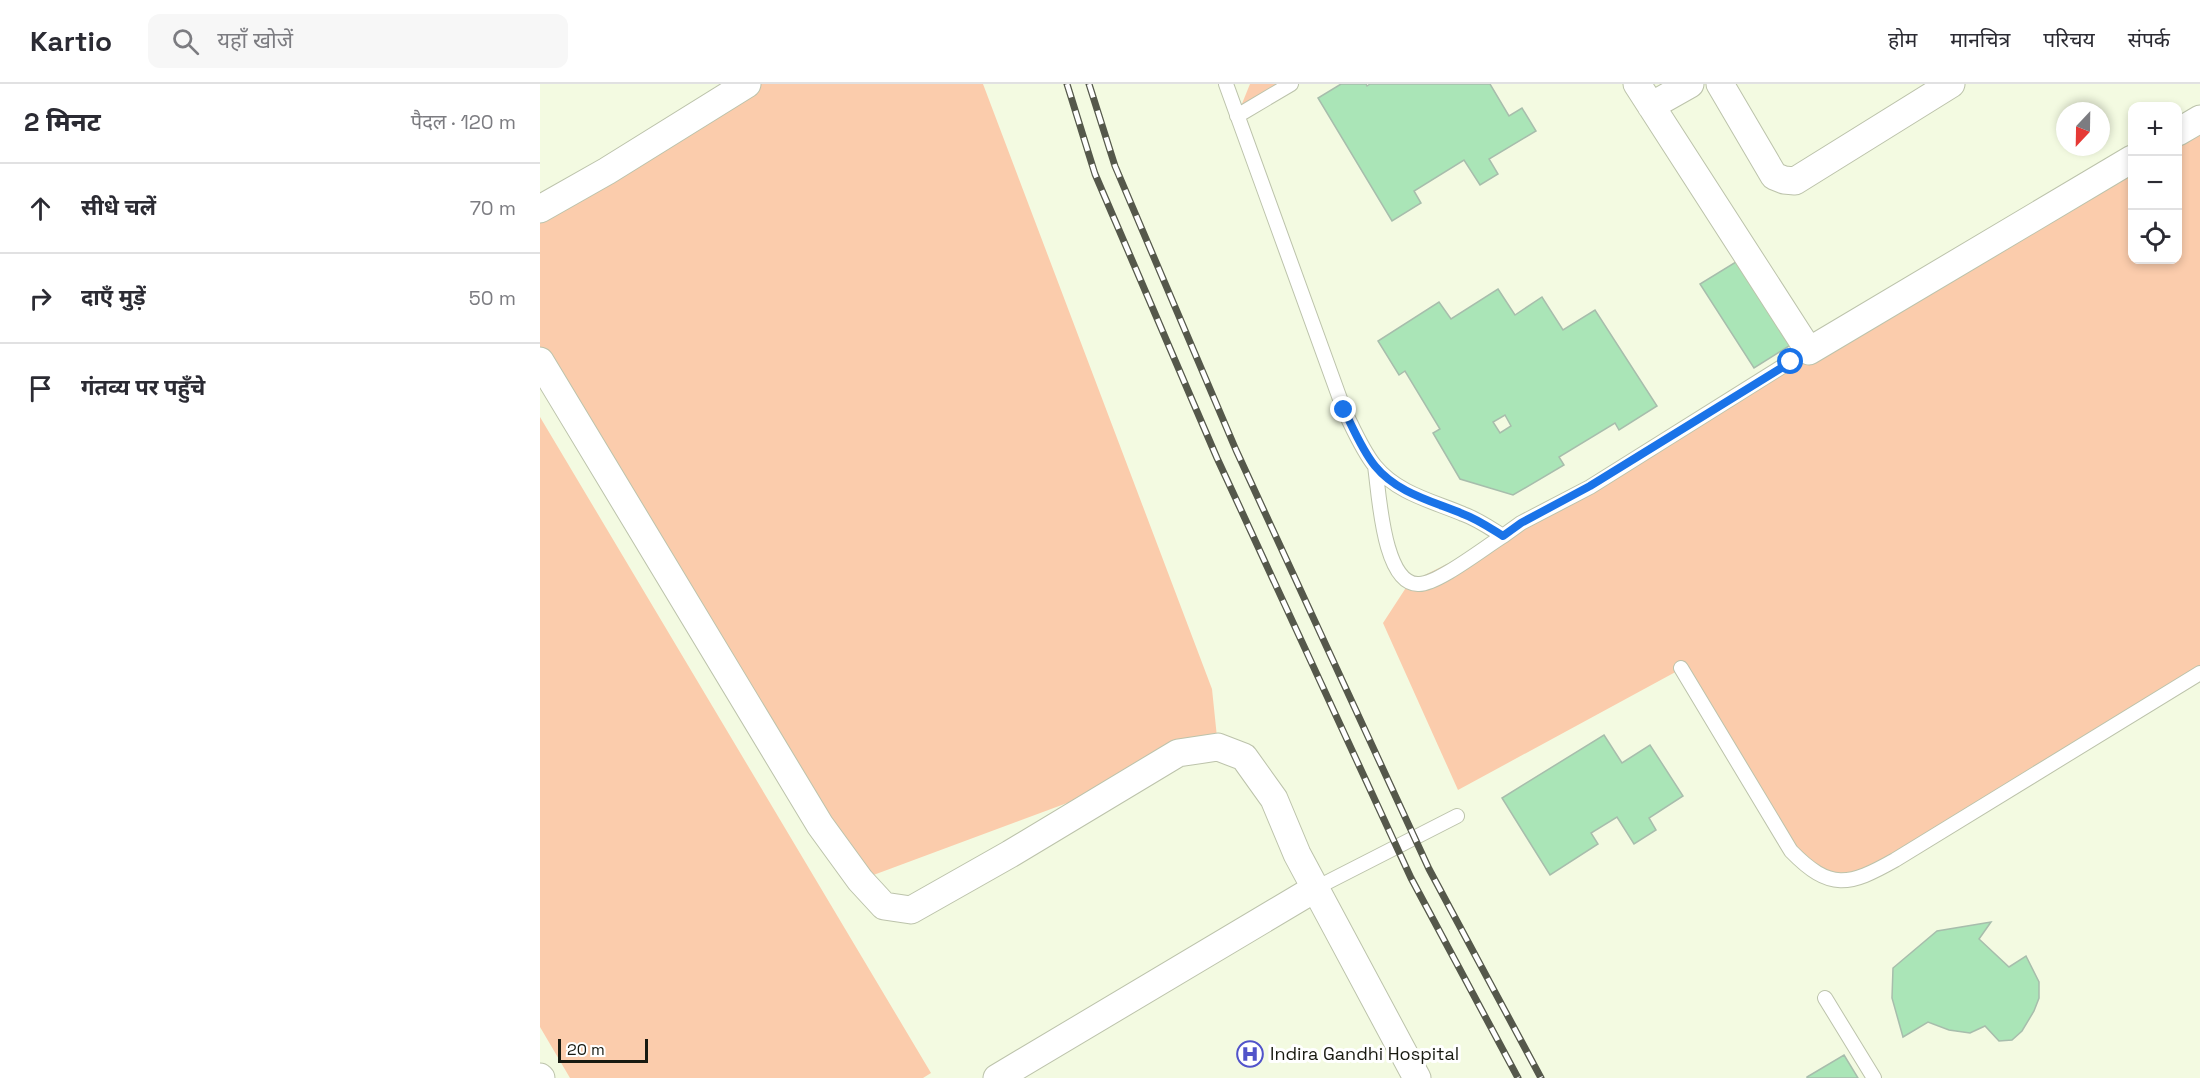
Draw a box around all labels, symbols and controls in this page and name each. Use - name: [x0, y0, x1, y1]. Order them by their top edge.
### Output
- search box: [148, 14, 568, 68]
- text: Kartio: [30, 23, 112, 59]
- icon: search: [169, 25, 202, 58]
- text: यहाँ खोजें: [217, 26, 293, 54]
- text: होम: [1888, 26, 1917, 53]
- text: मानचित्र: [1950, 26, 2010, 53]
- text: परिचय: [2043, 26, 2095, 53]
- text: संपर्क: [2128, 26, 2170, 53]
- north arrow: [2056, 102, 2110, 156]
- map controls: [2128, 102, 2182, 264]
- button: +: [2128, 102, 2182, 156]
- text: 2 मिनट: [24, 105, 101, 139]
- text: पैदल · 120 m: [411, 109, 516, 135]
- button: −: [2128, 156, 2182, 210]
- icon: ahead: [24, 192, 57, 225]
- text: सीधे चलें: [81, 193, 156, 221]
- text: 70 m: [470, 195, 516, 221]
- button: locate: [2128, 210, 2182, 264]
- icon: right: [24, 282, 57, 315]
- text: दाएँ मुड़ें: [81, 283, 146, 311]
- text: 50 m: [469, 285, 516, 311]
- route start: [1777, 348, 1803, 374]
- icon: arrive: [24, 372, 57, 405]
- text: गंतव्य पर पहुँचे: [81, 373, 205, 401]
- route end: [1330, 396, 1356, 422]
- scale bar: [558, 1036, 648, 1064]
- text: 20 m: [567, 1039, 605, 1060]
- hospital icon: Indira Gandhi Hospital: [1235, 1039, 1265, 1069]
- place label: Indira Gandhi Hospital: [1270, 1042, 1459, 1065]

